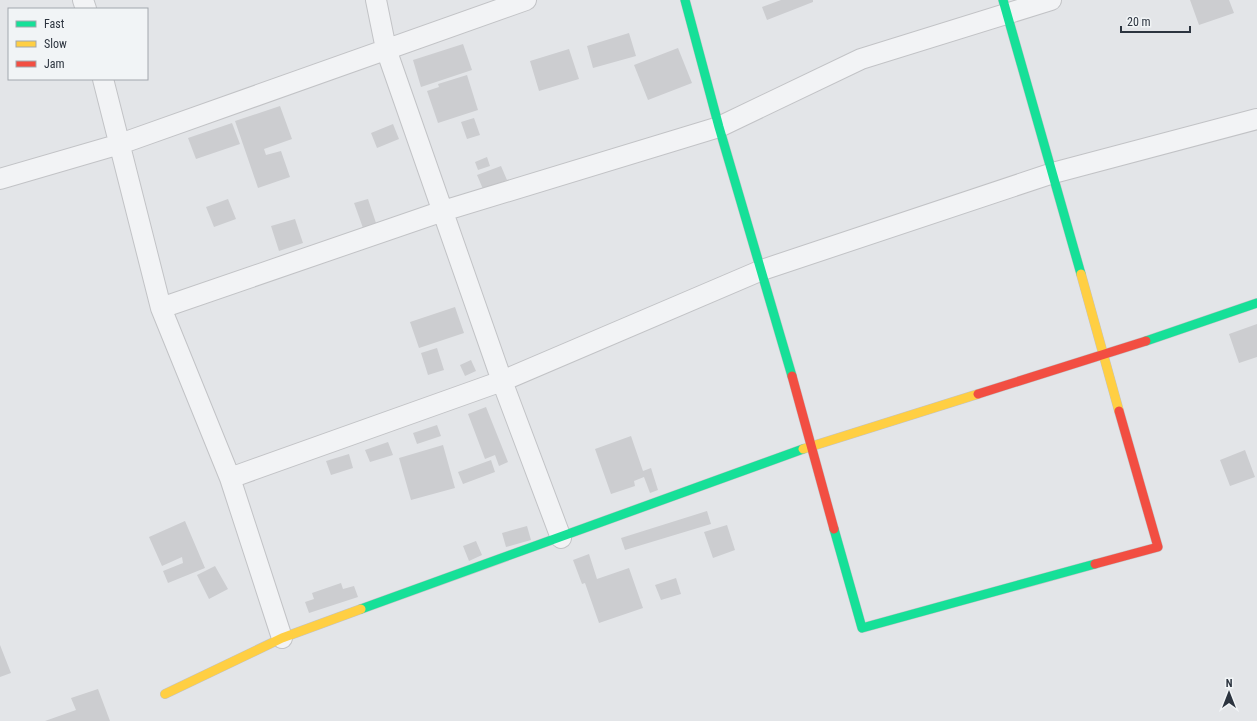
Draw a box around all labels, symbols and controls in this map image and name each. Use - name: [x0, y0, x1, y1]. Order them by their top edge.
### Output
- legend: [8, 8, 148, 80]
- scale bar: [1121, 8, 1190, 34]
- text: 20 m: [1127, 15, 1151, 29]
- text: Fast: [44, 17, 65, 31]
- text: Slow: [44, 37, 67, 51]
- text: Jam: [44, 57, 65, 71]
- north arrow: [1209, 673, 1249, 713]
- text: N: [1226, 677, 1233, 690]

